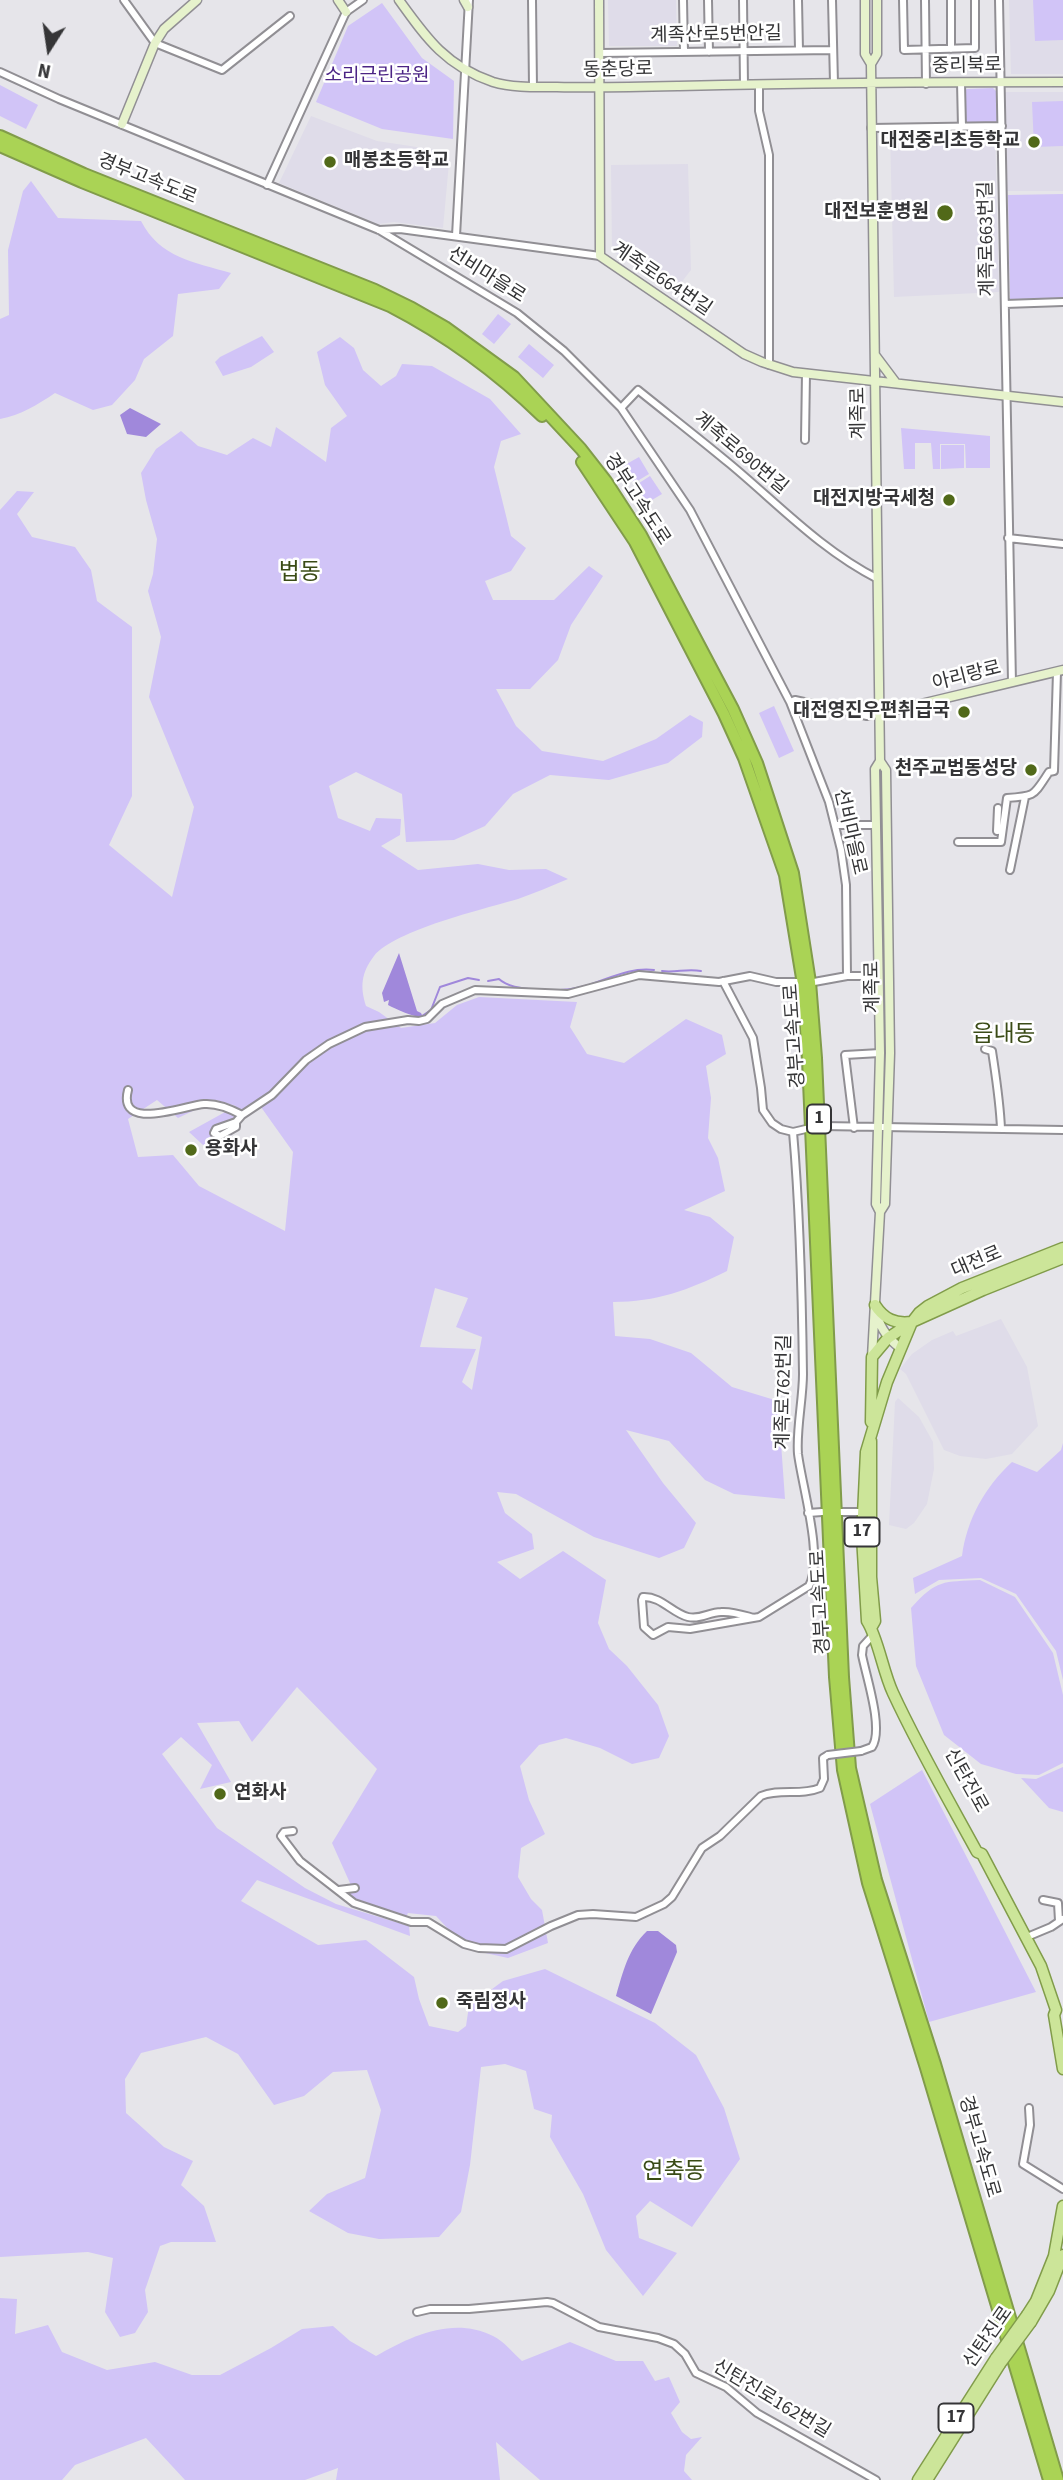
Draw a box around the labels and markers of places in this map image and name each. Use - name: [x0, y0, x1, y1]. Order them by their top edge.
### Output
- place label: 대전중리초등학교: [880, 131, 1020, 153]
- marker: 대전중리초등학교: [1026, 134, 1042, 150]
- place label: 매봉초등학교: [344, 151, 449, 173]
- marker: 매봉초등학교: [322, 154, 338, 170]
- place label: 대전보훈병원: [824, 202, 929, 224]
- marker: 대전보훈병원: [935, 203, 955, 223]
- place label: 대전지방국세청: [813, 489, 935, 511]
- marker: 대전지방국세청: [941, 492, 957, 508]
- place label: 대전영진우편취급국: [793, 701, 950, 723]
- marker: 대전영진우편취급국: [956, 704, 972, 720]
- place label: 천주교법동성당: [895, 759, 1017, 781]
- marker: 천주교법동성당: [1023, 762, 1039, 778]
- place label: 용화사: [205, 1139, 257, 1161]
- marker: 용화사: [183, 1142, 199, 1158]
- place label: 연화사: [234, 1783, 286, 1805]
- marker: 연화사: [212, 1786, 228, 1802]
- place label: 죽림정사: [456, 1992, 526, 2014]
- marker: 죽림정사: [434, 1995, 450, 2011]

